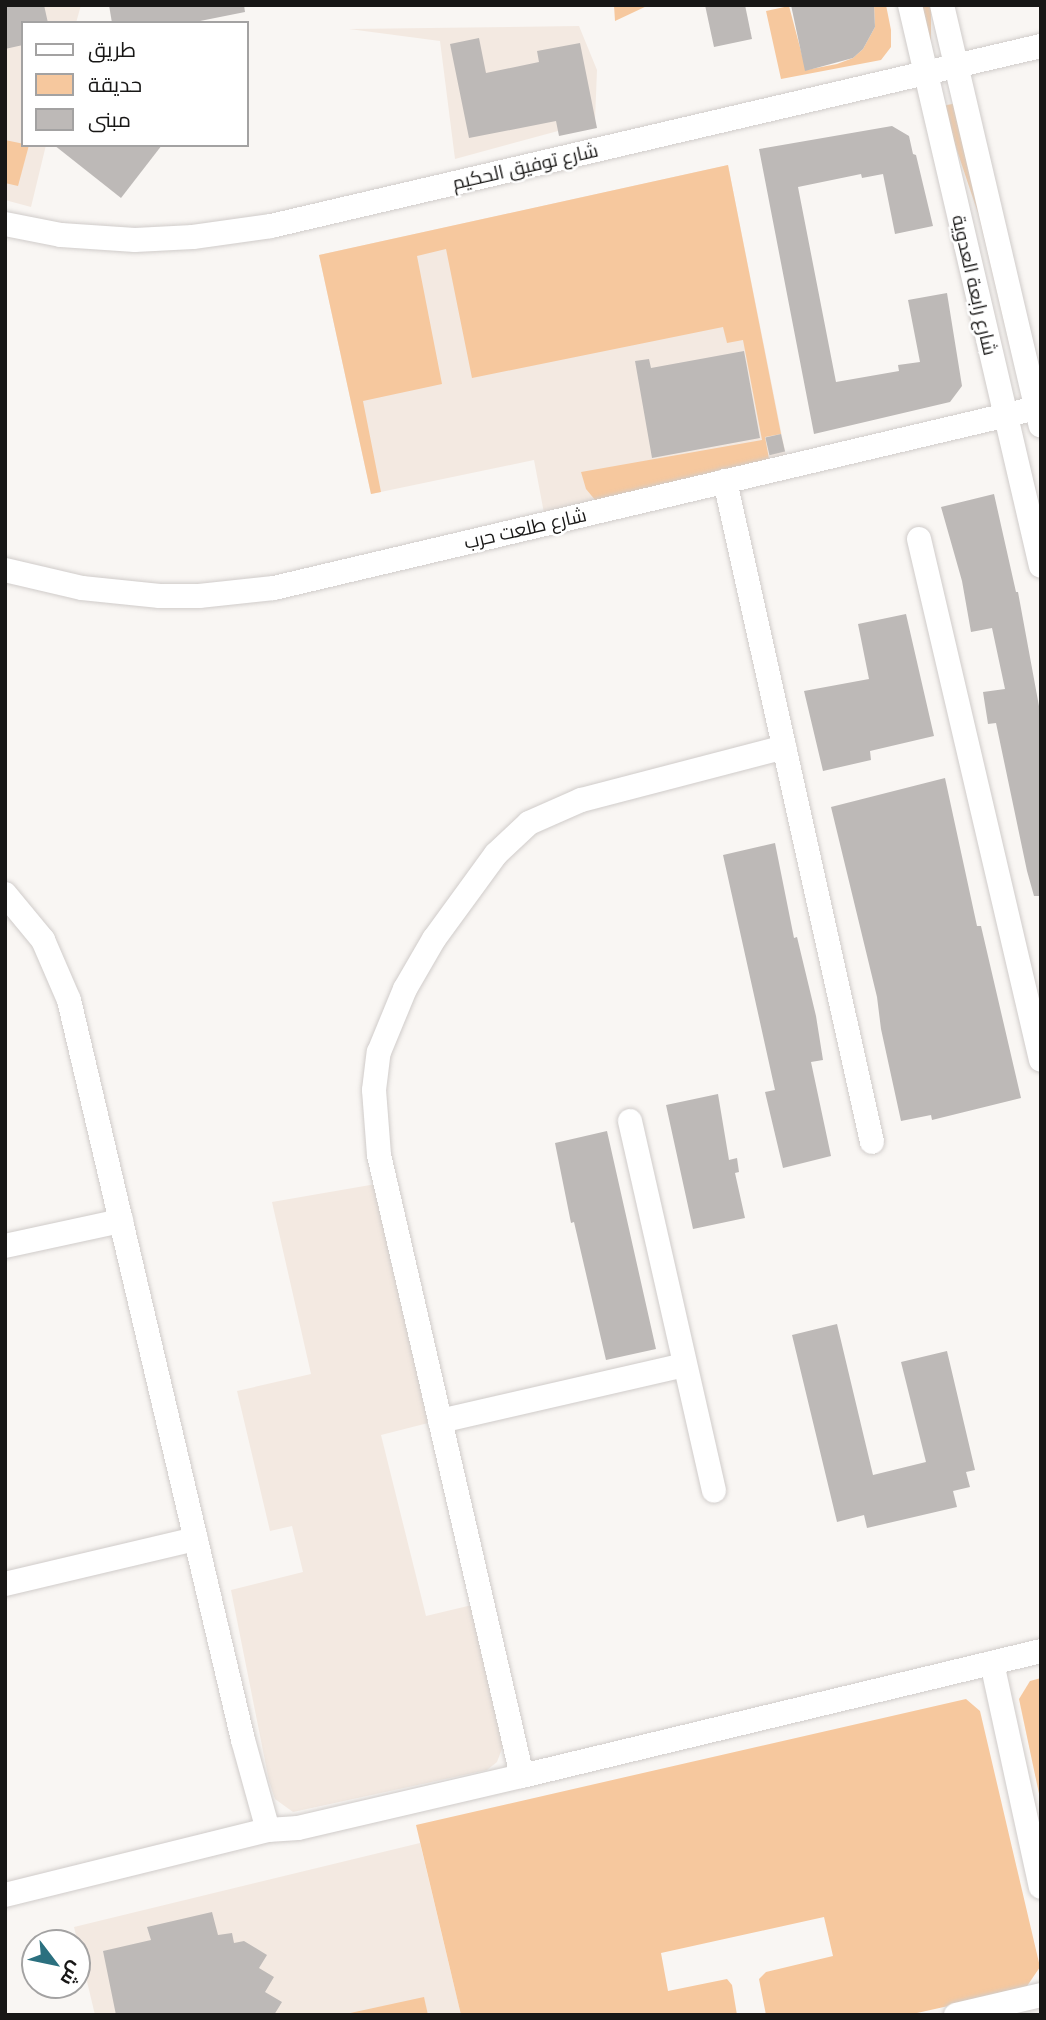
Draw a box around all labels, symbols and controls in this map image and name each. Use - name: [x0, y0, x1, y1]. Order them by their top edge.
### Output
- legend: [21, 21, 248, 147]
- text: طريق: [88, 36, 136, 62]
- text: حديقة: [88, 71, 142, 97]
- text: مبنى: [88, 106, 131, 132]
- street label: شارع توفيق الحكيم: [450, 138, 600, 194]
- street label: شارع رابعة العدوية: [948, 213, 1002, 357]
- street label: شارع طلعت حرب: [461, 503, 589, 553]
- north arrow: [21, 1929, 91, 1999]
- text: ش: [56, 1958, 89, 1991]

